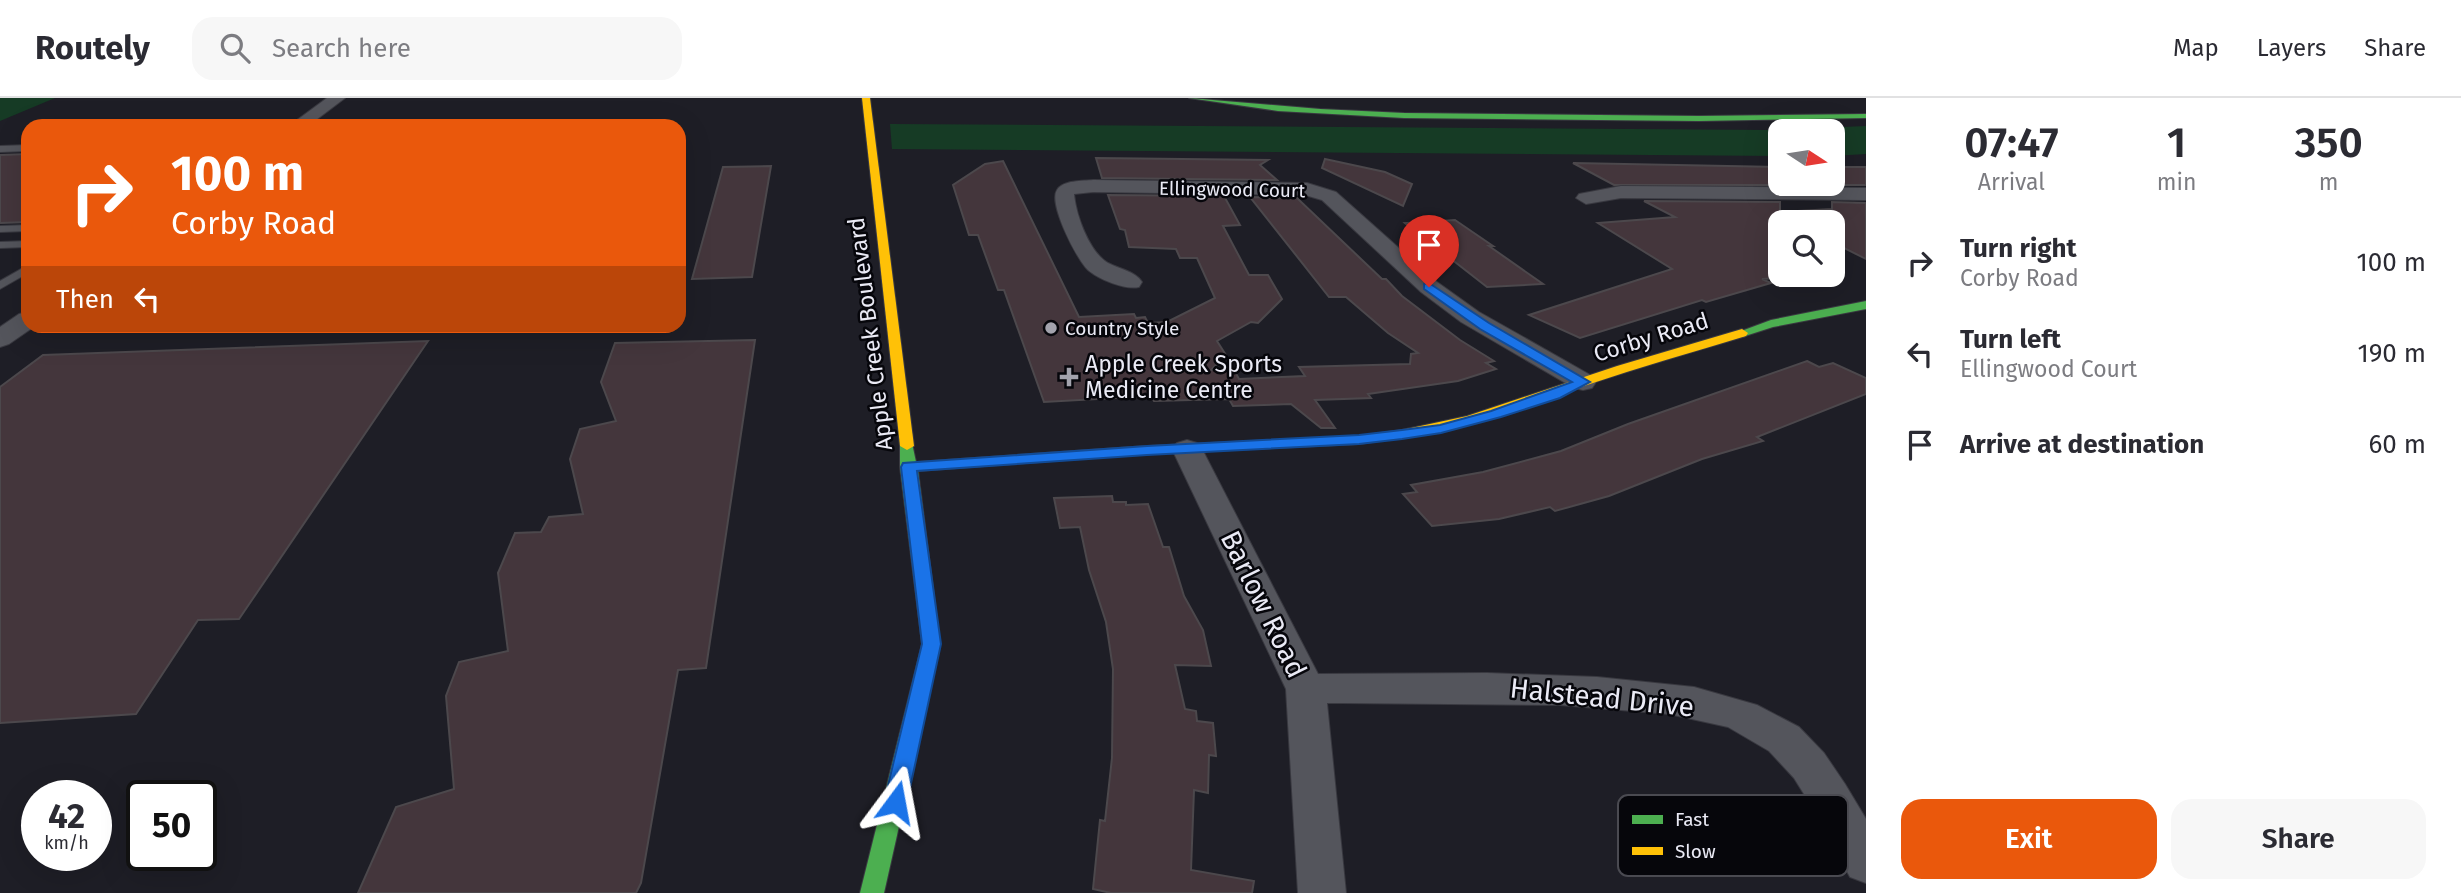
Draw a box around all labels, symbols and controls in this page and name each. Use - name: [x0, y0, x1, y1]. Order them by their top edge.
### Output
- search box: [192, 17, 682, 80]
- text: Routely: [35, 28, 150, 68]
- icon: search: [216, 29, 254, 67]
- text: Search here: [272, 33, 411, 64]
- text: Map: [2173, 34, 2219, 62]
- text: Layers: [2257, 34, 2326, 62]
- text: Share: [2364, 34, 2426, 62]
- text: 07:47: [1964, 118, 2059, 168]
- text: 1: [2167, 118, 2186, 168]
- text: 350: [2295, 118, 2363, 168]
- north arrow: [1768, 119, 1844, 196]
- map controls: [1768, 119, 1845, 287]
- text: 100 m: [171, 144, 304, 203]
- icon: right: [56, 147, 147, 238]
- text: Arrival: [1978, 168, 2045, 196]
- text: min: [2157, 168, 2196, 196]
- text: m: [2319, 168, 2339, 196]
- street label: Ellingwood Court: [1159, 177, 1305, 202]
- text: Corby Road: [171, 204, 336, 242]
- button: search: [1768, 210, 1845, 287]
- pin: [1399, 215, 1459, 287]
- street label: Apple Creek Boulevard: [842, 216, 898, 452]
- icon: arrive: [1410, 226, 1448, 264]
- text: Turn right: [1960, 233, 2077, 264]
- icon: right: [1901, 244, 1939, 282]
- text: 100 m: [2357, 247, 2426, 278]
- text: Corby Road: [1960, 264, 2079, 292]
- icon: left: [128, 280, 166, 318]
- text: Then: [56, 284, 114, 315]
- street label: Corby Road: [1590, 306, 1712, 368]
- place label: Country Style: [1065, 317, 1179, 340]
- marker: Country Style: [1043, 320, 1059, 336]
- text: Turn left: [1960, 324, 2061, 355]
- icon: left: [1901, 335, 1939, 373]
- text: 190 m: [2357, 338, 2426, 369]
- place label: Apple Creek Sports Medicine Centre: [1085, 350, 1282, 404]
- text: Ellingwood Court: [1960, 355, 2137, 383]
- marker: Apple Creek Sports Medicine Centre: [1059, 367, 1079, 387]
- icon: arrive: [1901, 426, 1939, 464]
- text: Arrive at destination: [1960, 429, 2204, 460]
- text: 60 m: [2368, 429, 2426, 460]
- street label: Barlow Road: [1214, 525, 1313, 683]
- street label: Halstead Drive: [1508, 671, 1696, 724]
- position arrow: [859, 765, 933, 839]
- speed limit sign: 50: [126, 780, 217, 871]
- text: 42: [48, 795, 85, 837]
- legend: [1618, 795, 1848, 876]
- button: Exit: [1901, 799, 2157, 879]
- button: Share: [2171, 799, 2426, 879]
- text: Fast: [1675, 808, 1709, 831]
- text: km/h: [44, 832, 89, 854]
- text: Slow: [1675, 840, 1716, 863]

